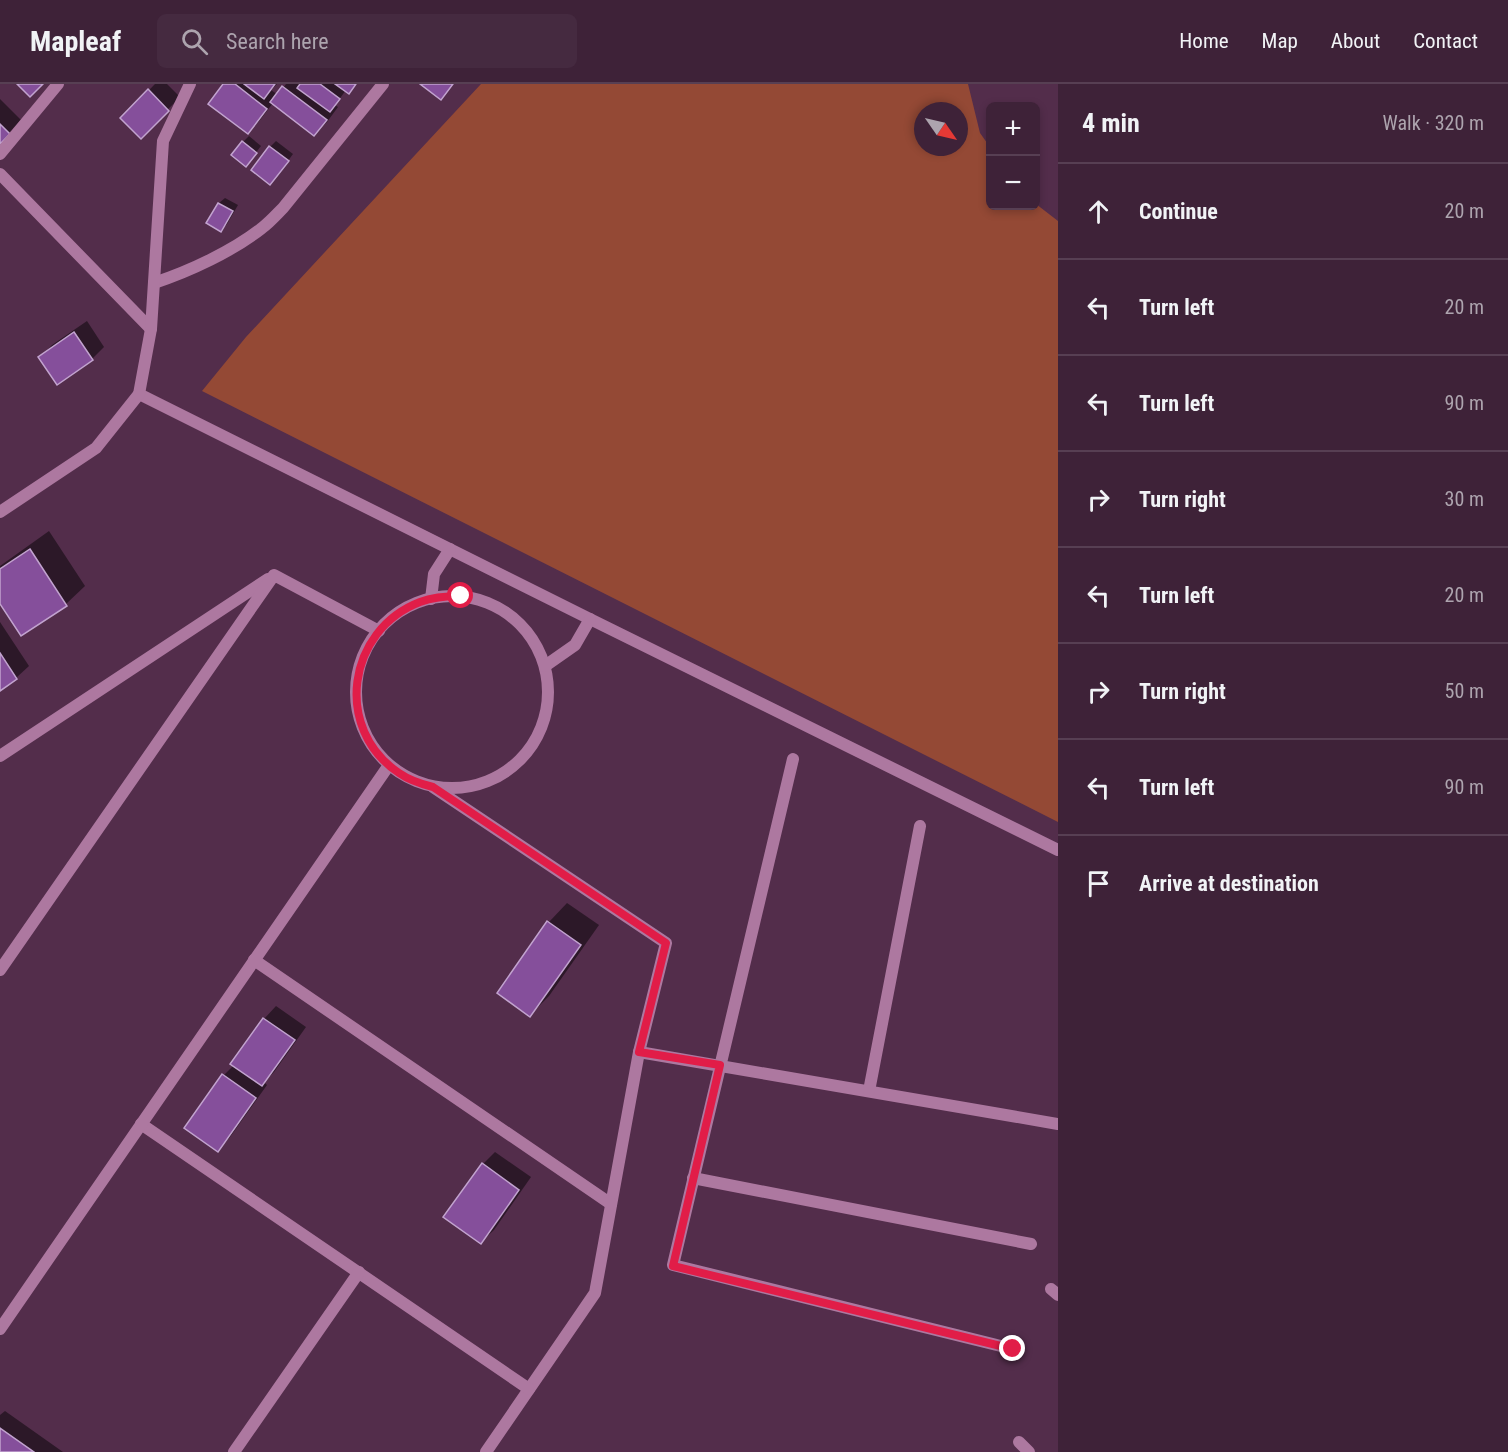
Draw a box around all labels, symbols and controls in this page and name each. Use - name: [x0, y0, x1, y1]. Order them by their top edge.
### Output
- search box: [157, 14, 577, 68]
- text: Mapleaf: [30, 25, 121, 58]
- icon: search: [178, 25, 211, 58]
- text: Search here: [226, 29, 328, 54]
- text: Home: [1179, 29, 1229, 53]
- text: Map: [1262, 29, 1298, 53]
- text: About: [1331, 29, 1380, 53]
- text: Contact: [1413, 29, 1478, 53]
- north arrow: [914, 102, 968, 156]
- map controls: [986, 102, 1040, 210]
- button: +: [986, 102, 1040, 156]
- text: 4 min: [1082, 108, 1140, 138]
- text: Walk · 320 m: [1383, 111, 1484, 135]
- button: −: [986, 156, 1040, 210]
- icon: ahead: [1082, 195, 1115, 228]
- text: Continue: [1139, 199, 1218, 224]
- text: 20 m: [1445, 199, 1484, 223]
- icon: left: [1082, 291, 1115, 324]
- text: Turn left: [1139, 295, 1214, 320]
- text: 20 m: [1445, 295, 1484, 319]
- icon: left: [1082, 387, 1115, 420]
- text: Turn left: [1139, 391, 1214, 416]
- text: 90 m: [1445, 391, 1484, 415]
- icon: right: [1082, 483, 1115, 516]
- text: Turn right: [1139, 487, 1226, 512]
- text: 30 m: [1445, 487, 1484, 511]
- icon: left: [1082, 579, 1115, 612]
- route start: [447, 582, 473, 608]
- text: Turn left: [1139, 583, 1214, 608]
- text: 20 m: [1445, 583, 1484, 607]
- icon: right: [1082, 675, 1115, 708]
- text: Turn right: [1139, 679, 1226, 704]
- text: 50 m: [1445, 679, 1484, 703]
- icon: left: [1082, 771, 1115, 804]
- text: Turn left: [1139, 775, 1214, 800]
- text: 90 m: [1445, 775, 1484, 799]
- icon: arrive: [1082, 867, 1115, 900]
- text: Arrive at destination: [1139, 871, 1319, 896]
- route end: [999, 1335, 1025, 1361]

